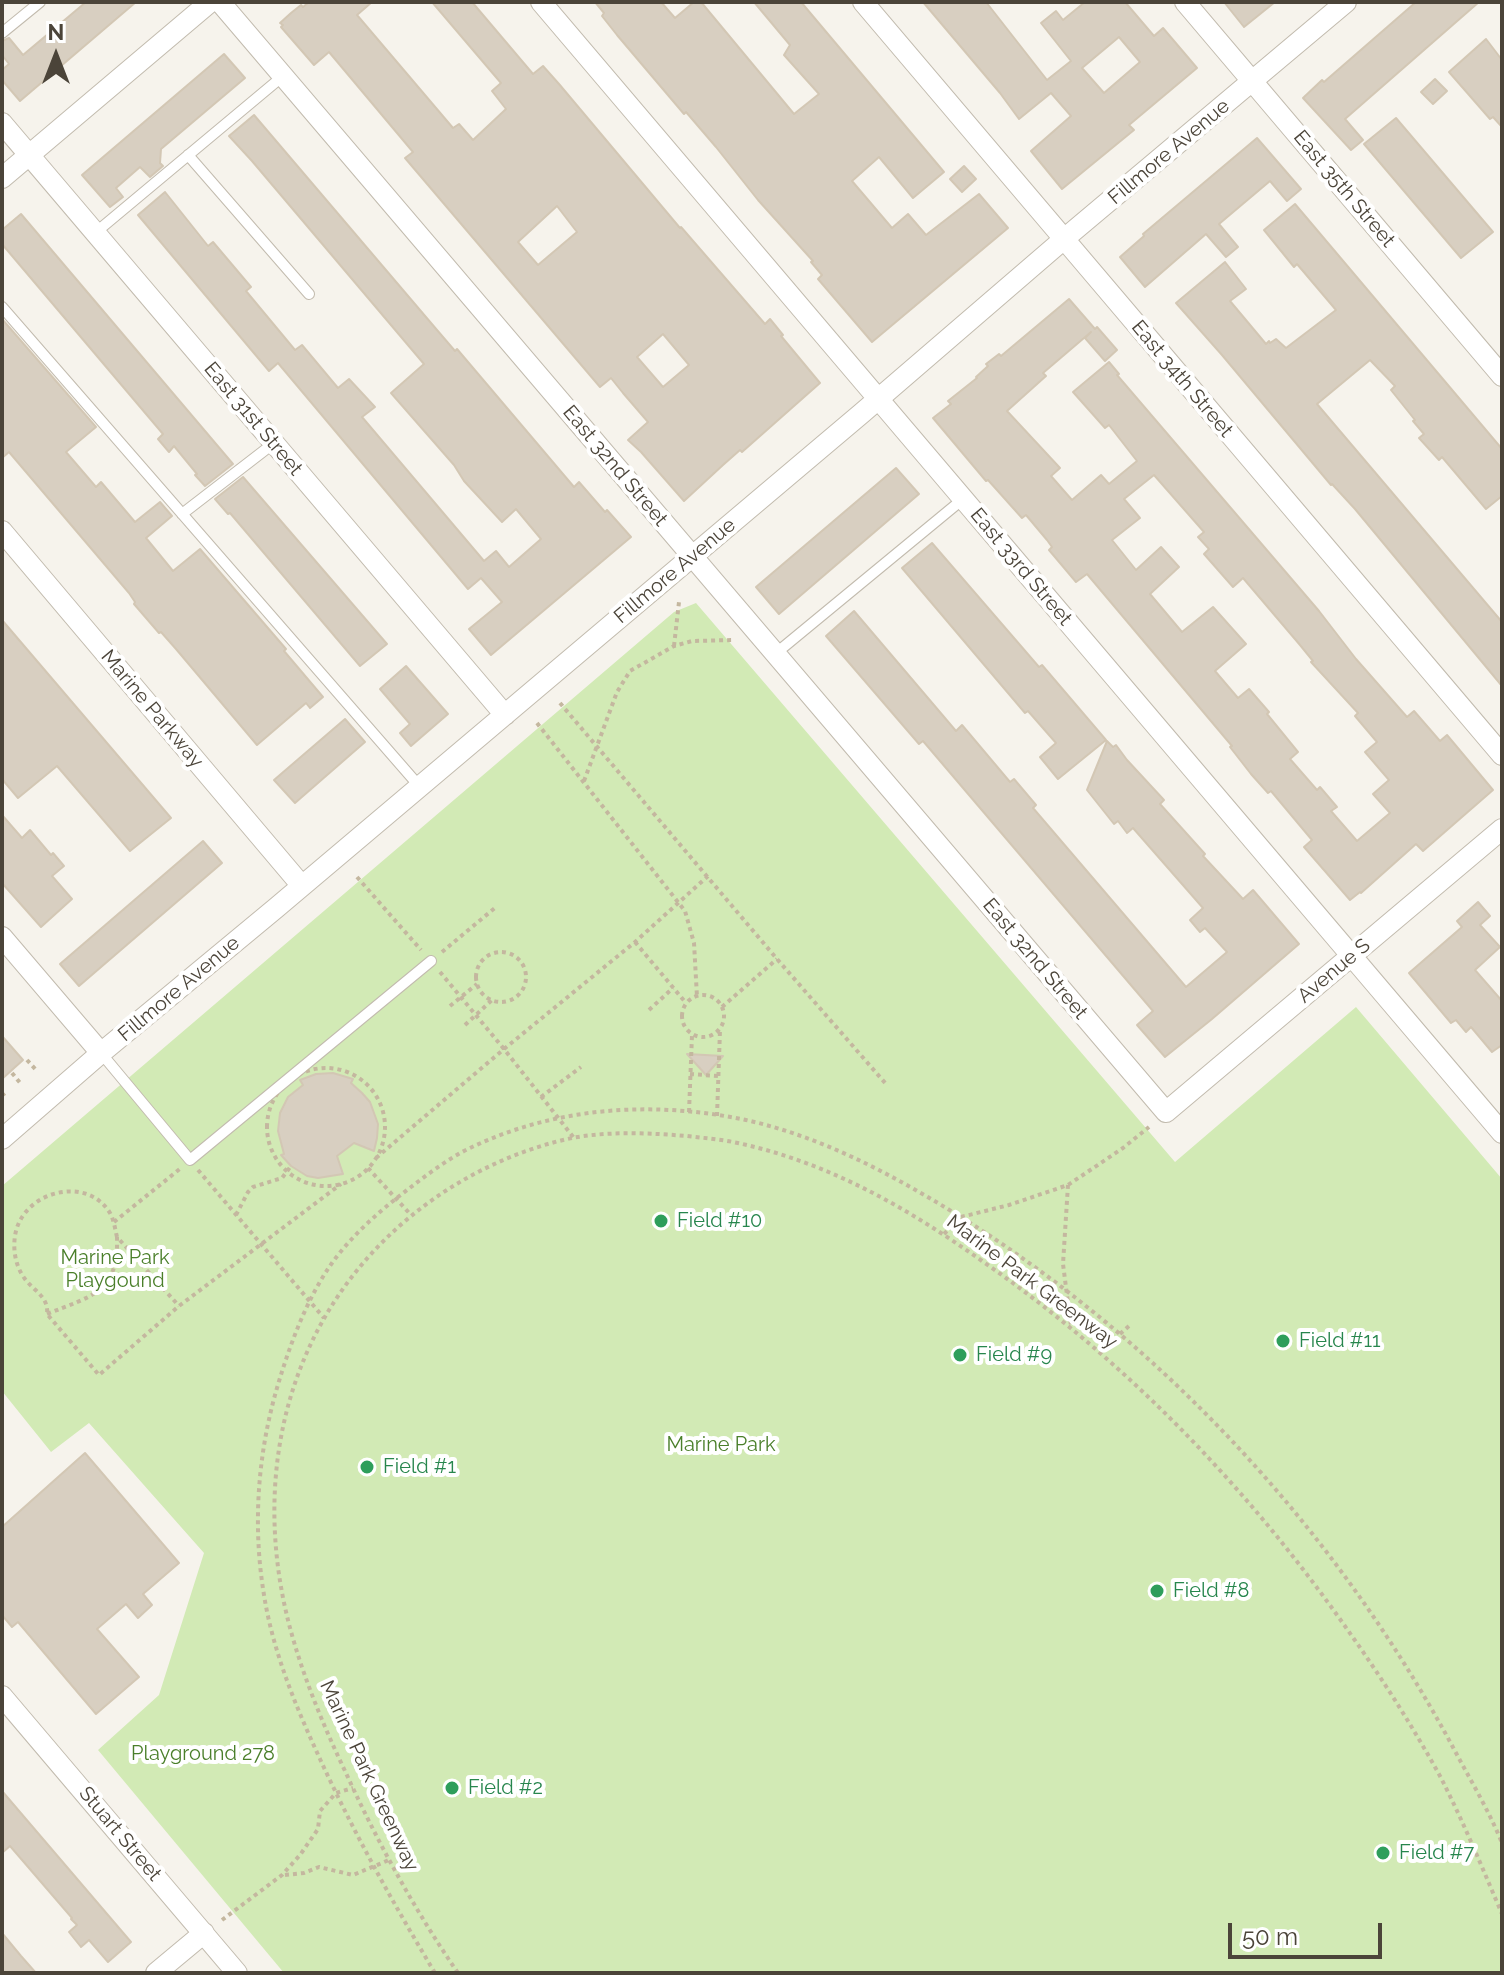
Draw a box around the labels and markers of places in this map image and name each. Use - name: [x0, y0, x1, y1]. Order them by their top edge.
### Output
- place label: Field #10: [677, 1209, 762, 1233]
- marker: Field #10: [652, 1212, 670, 1230]
- place label: Field #11: [1299, 1329, 1381, 1353]
- marker: Field #11: [1274, 1332, 1292, 1350]
- place label: Field #9: [976, 1343, 1052, 1367]
- marker: Field #9: [951, 1346, 969, 1364]
- place label: Field #1: [383, 1455, 456, 1479]
- marker: Field #1: [358, 1458, 376, 1476]
- place label: Field #8: [1173, 1579, 1249, 1603]
- marker: Field #8: [1148, 1582, 1166, 1600]
- place label: Field #2: [468, 1776, 543, 1800]
- marker: Field #2: [443, 1779, 461, 1797]
- place label: Field #7: [1399, 1841, 1474, 1865]
- marker: Field #7: [1374, 1844, 1392, 1862]

